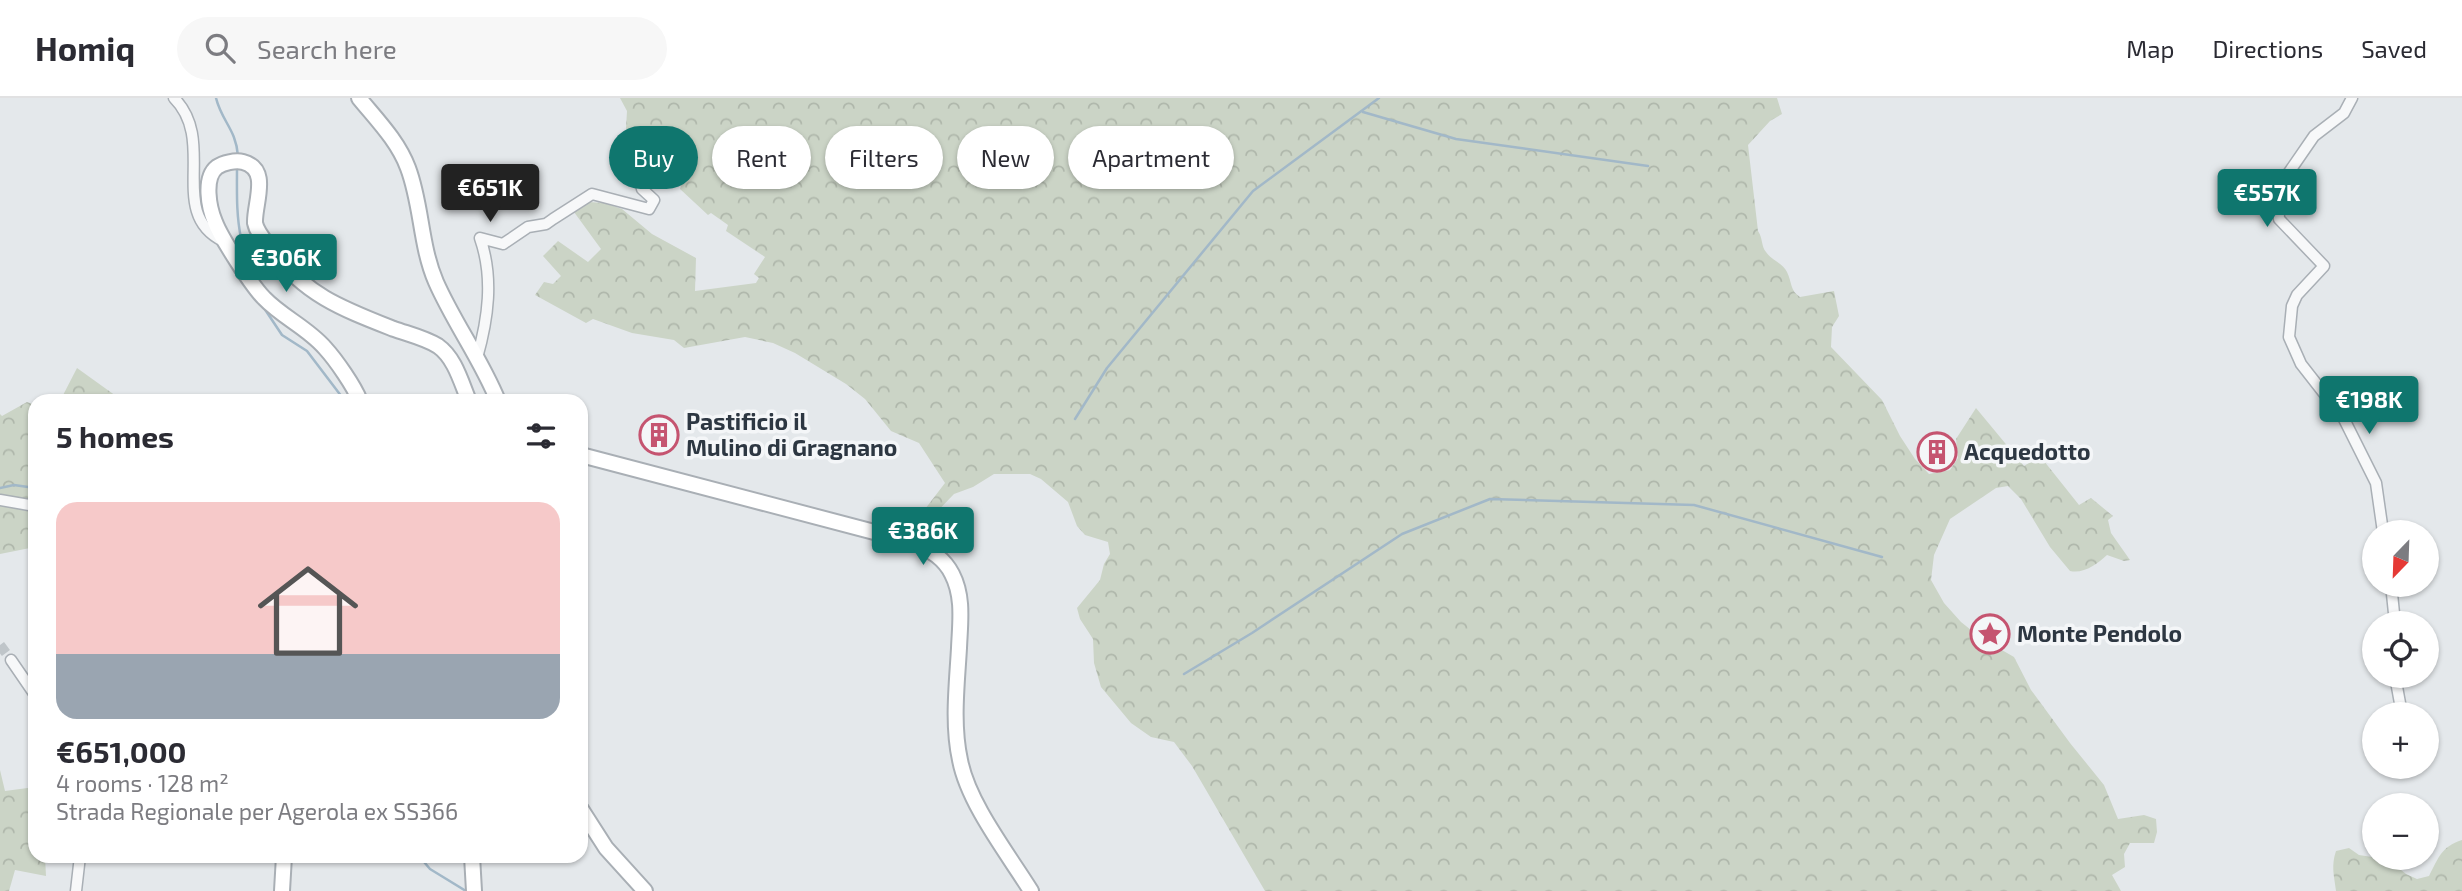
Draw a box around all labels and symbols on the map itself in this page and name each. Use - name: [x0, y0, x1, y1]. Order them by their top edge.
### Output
- pin: €651K: [441, 164, 539, 224]
- pin: €557K: [2218, 170, 2316, 229]
- pin: €306K: [237, 234, 335, 294]
- pin: €198K: [2320, 376, 2418, 436]
- place label: Pastificio il Mulino di Gragnano: [686, 407, 897, 461]
- building icon: Pastificio il Mulino di Gragnano: [638, 414, 680, 456]
- building icon: Acquedotto: [1916, 431, 1958, 473]
- place label: Acquedotto: [1964, 437, 2091, 465]
- pin: €386K: [874, 508, 972, 567]
- north arrow: [2362, 520, 2440, 597]
- place icon: Monte Pendolo: [1969, 613, 2011, 655]
- place label: Monte Pendolo: [2017, 619, 2182, 647]

